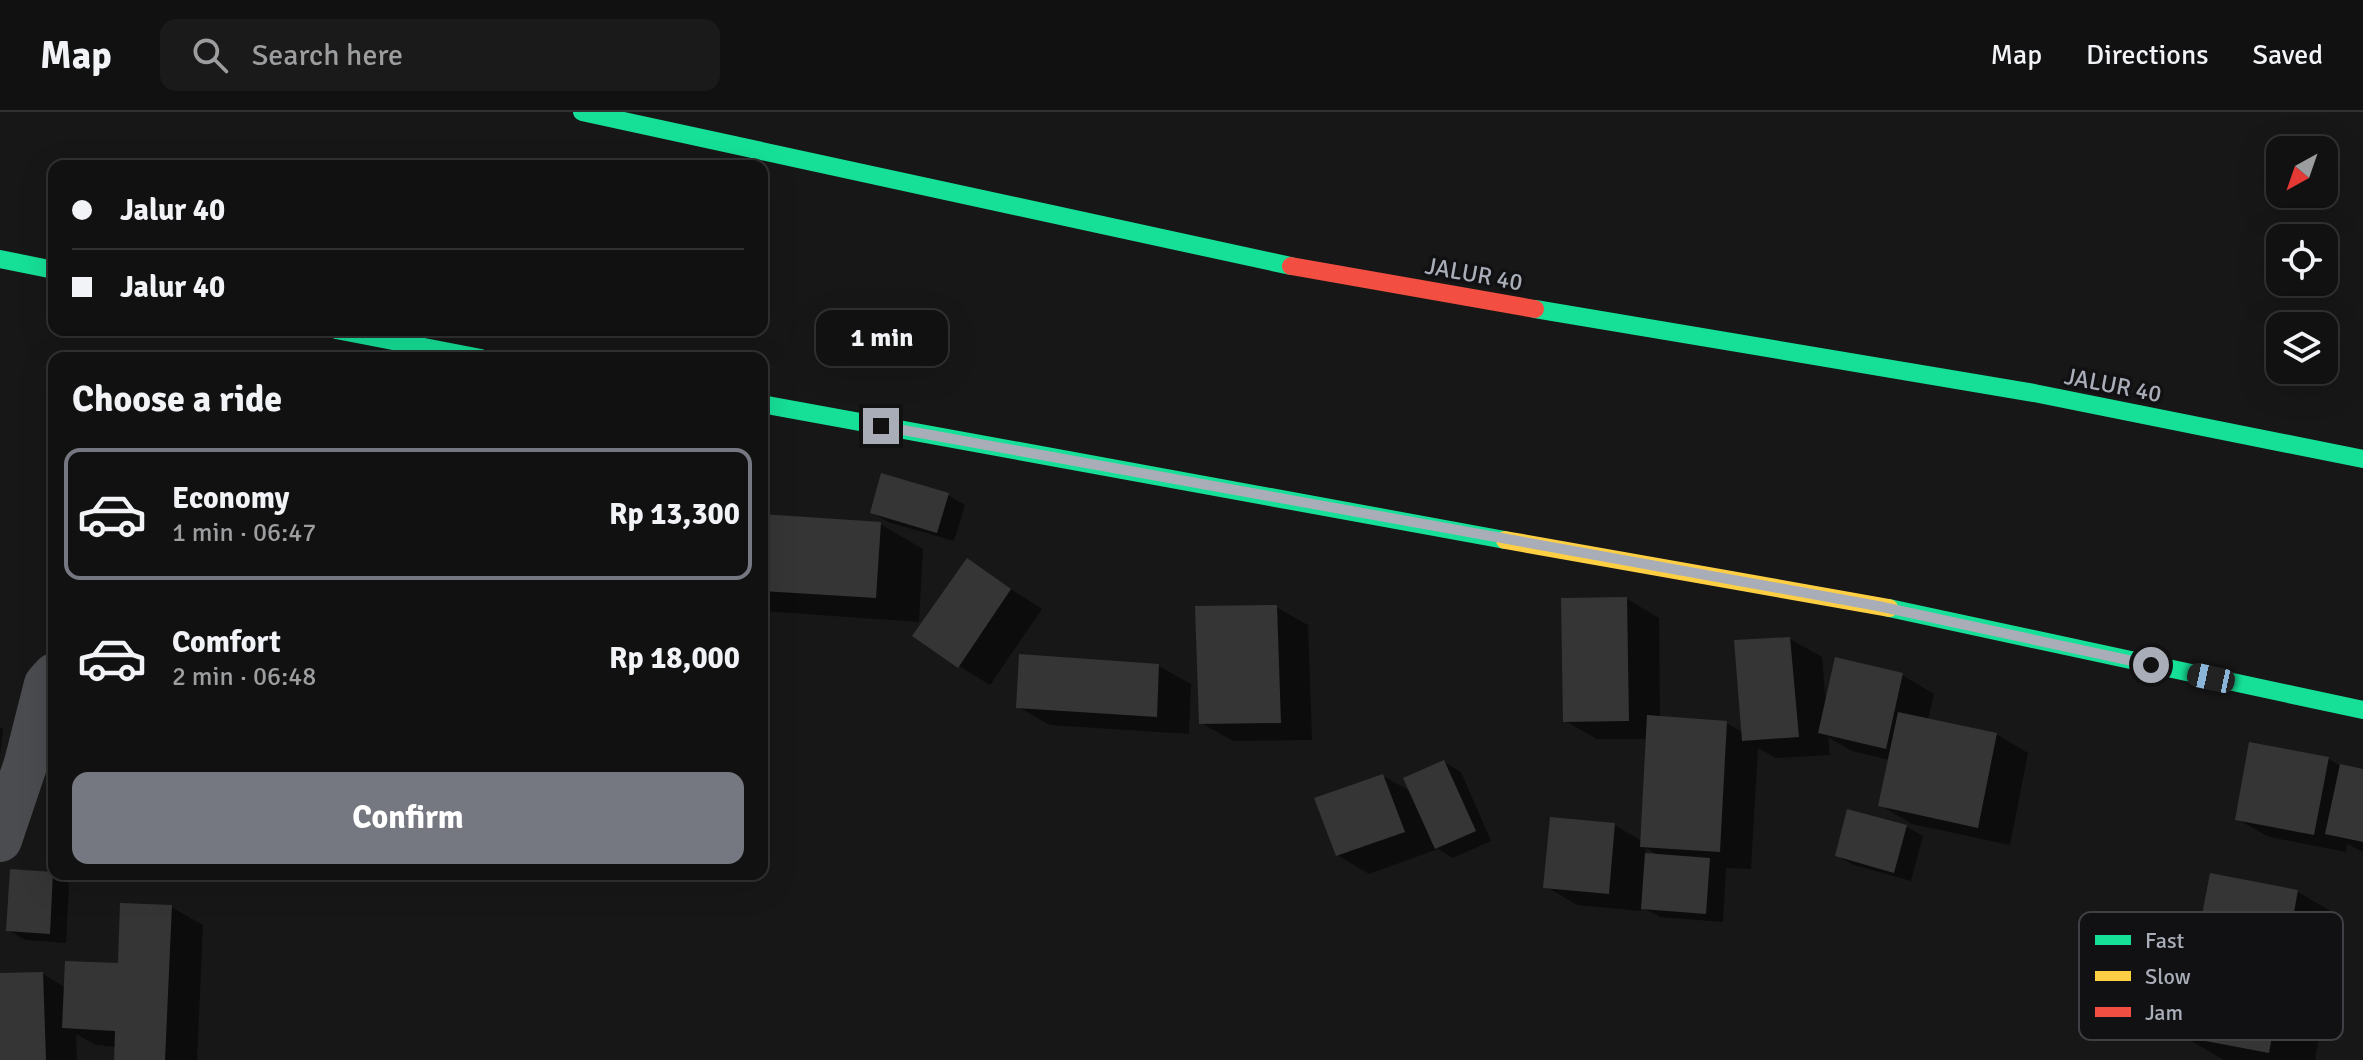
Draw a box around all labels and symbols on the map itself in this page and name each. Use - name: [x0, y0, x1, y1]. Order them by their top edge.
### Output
- north arrow: [2266, 136, 2338, 208]
- street label: JALUR 40: [1423, 251, 1525, 297]
- callout: 1 min: [815, 310, 947, 366]
- street label: JALUR 40: [2062, 361, 2164, 409]
- route end: [863, 408, 899, 444]
- route start: [2133, 647, 2169, 683]
- car: [2185, 661, 2237, 695]
- legend: [2079, 912, 2343, 1040]
- text: Fast: [2145, 927, 2185, 954]
- text: Slow: [2145, 963, 2191, 990]
- text: Jam: [2145, 999, 2183, 1026]

